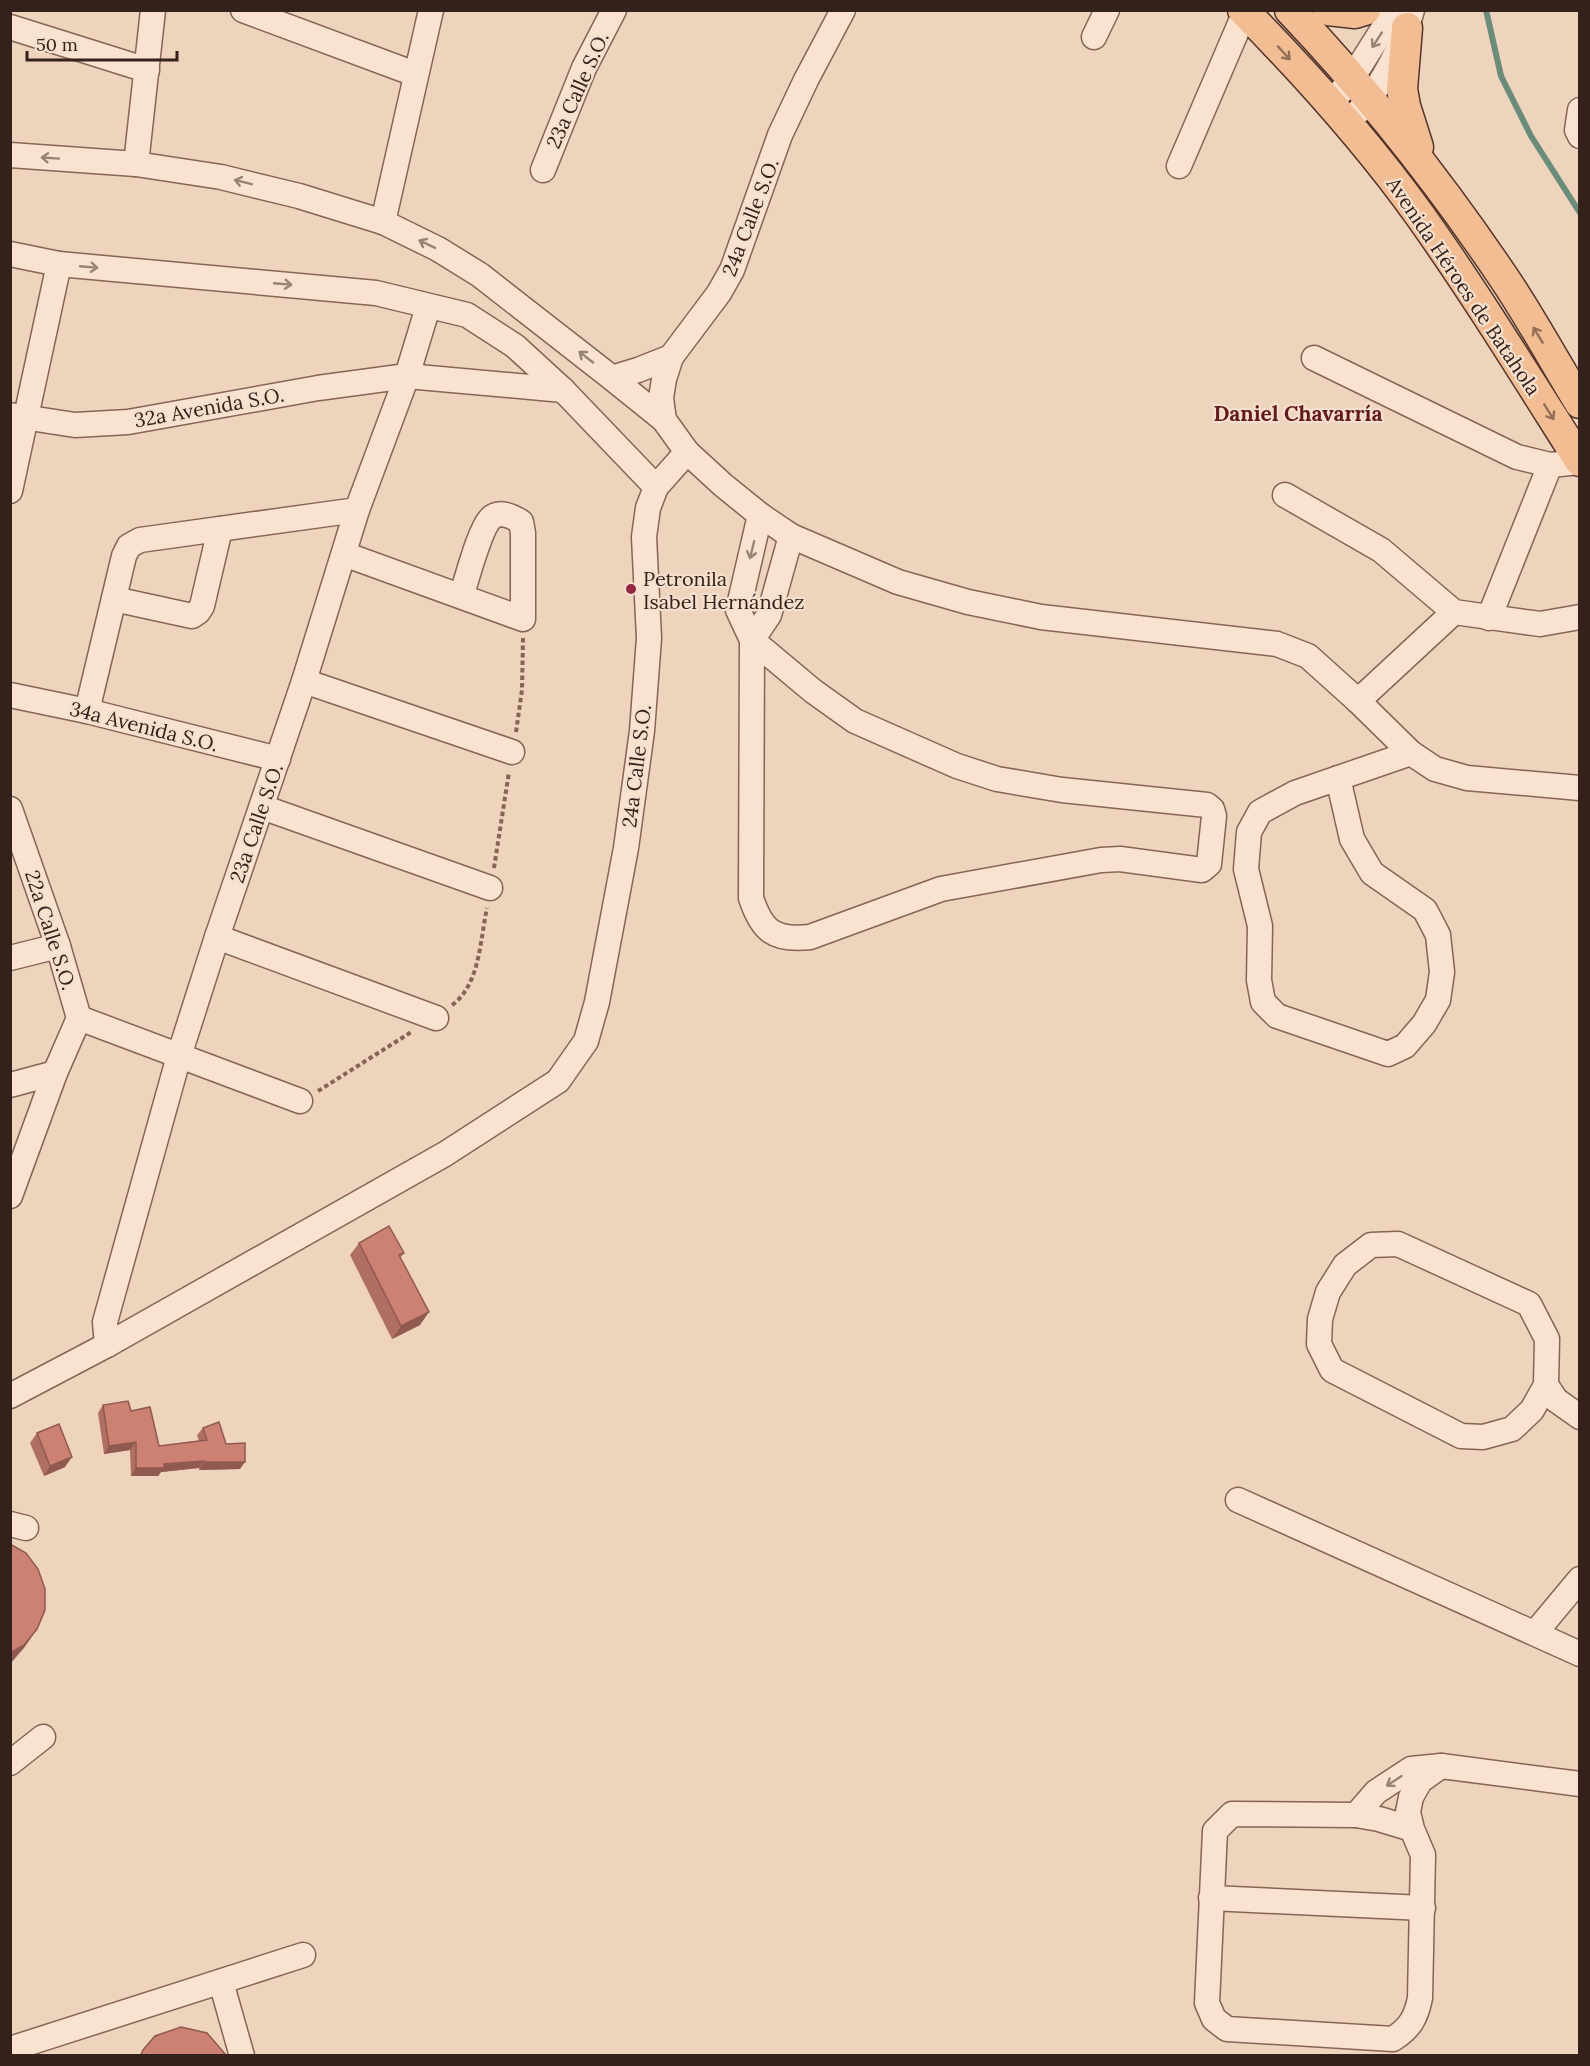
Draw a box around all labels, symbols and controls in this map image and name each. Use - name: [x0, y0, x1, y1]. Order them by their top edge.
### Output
- scale bar: [27, 24, 177, 62]
- street label: 23a Calle S.O.: [540, 28, 614, 152]
- one-way arrow: [1371, 31, 1383, 48]
- text: 50 m: [36, 33, 78, 56]
- one-way arrow: [1276, 45, 1290, 60]
- one-way arrow: [40, 152, 60, 163]
- street label: 24a Calle S.O.: [716, 155, 784, 279]
- street label: Avenida Héroes de Batahola: [1381, 171, 1547, 400]
- one-way arrow: [234, 176, 253, 188]
- one-way arrow: [419, 238, 437, 249]
- one-way arrow: [78, 262, 98, 273]
- one-way arrow: [273, 279, 293, 290]
- one-way arrow: [1532, 327, 1544, 344]
- one-way arrow: [578, 351, 594, 364]
- street label: 32a Avenida S.O.: [132, 382, 286, 432]
- district label: Daniel Chavarría: [1214, 400, 1382, 427]
- one-way arrow: [1543, 403, 1555, 420]
- one-way arrow: [746, 540, 758, 559]
- place label: Petronila Isabel Hernández: [643, 566, 805, 614]
- marker: Petronila Isabel Hernández: [624, 582, 638, 596]
- street label: 34a Avenida S.O.: [67, 695, 221, 757]
- street label: 24a Calle S.O.: [616, 703, 656, 829]
- street label: 23a Calle S.O.: [224, 760, 288, 886]
- street label: 22a Calle S.O.: [20, 867, 82, 993]
- one-way arrow: [1386, 1775, 1402, 1787]

